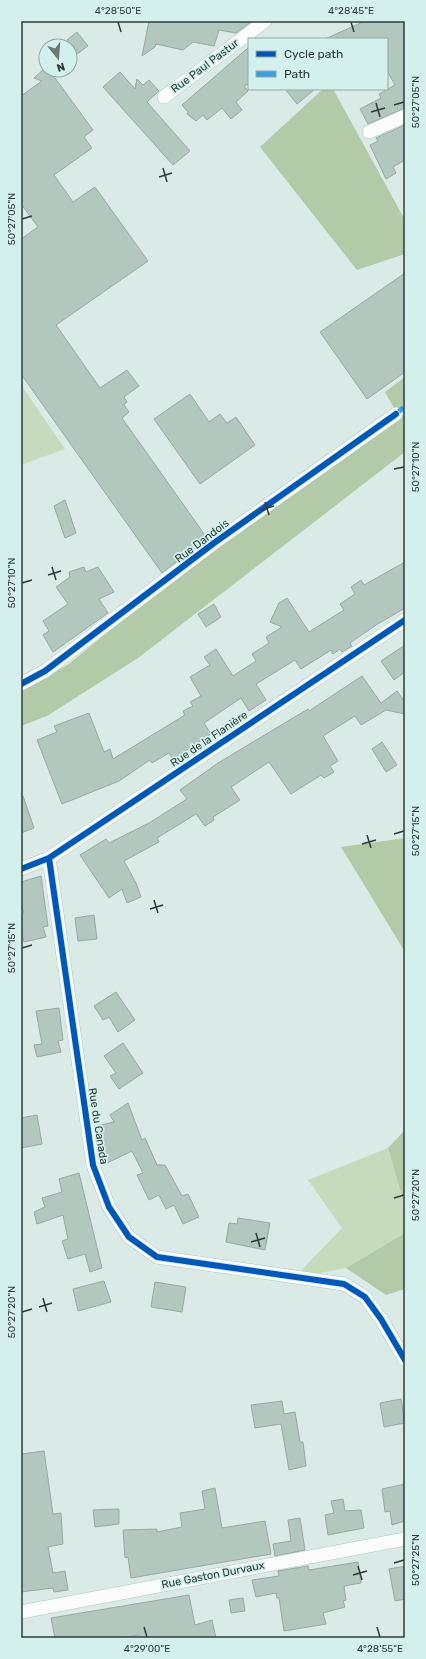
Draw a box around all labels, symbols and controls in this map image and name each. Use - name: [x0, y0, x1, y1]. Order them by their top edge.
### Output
- text: 4°28'50"E: [95, 5, 141, 17]
- text: 4°28'45"E: [328, 5, 374, 17]
- street label: Rue Paul Pastur: [169, 36, 242, 96]
- north arrow: [38, 38, 78, 78]
- legend: [248, 38, 388, 90]
- text: Cycle path: [284, 47, 343, 61]
- text: N: [55, 60, 66, 74]
- text: Path: [284, 67, 310, 81]
- text: 50°27'05"N: [410, 76, 422, 128]
- text: 50°27'05"N: [6, 193, 18, 245]
- text: 50°27'10"N: [410, 442, 422, 492]
- street label: Rue Dandois: [172, 516, 232, 565]
- text: 50°27'10"N: [6, 558, 18, 608]
- street label: Rue de la Flanière: [168, 708, 250, 770]
- text: 50°27'15"N: [410, 806, 422, 856]
- text: 50°27'15"N: [6, 923, 18, 973]
- street label: Rue du Canada: [86, 1087, 110, 1165]
- text: 50°27'20"N: [410, 1169, 422, 1221]
- text: 50°27'20"N: [6, 1286, 18, 1338]
- text: 50°27'25"N: [410, 1534, 422, 1586]
- street label: Rue Gaston Durvaux: [160, 1559, 266, 1591]
- text: 4°29'00"E: [124, 1643, 170, 1655]
- text: 4°28'55"E: [357, 1643, 403, 1655]

